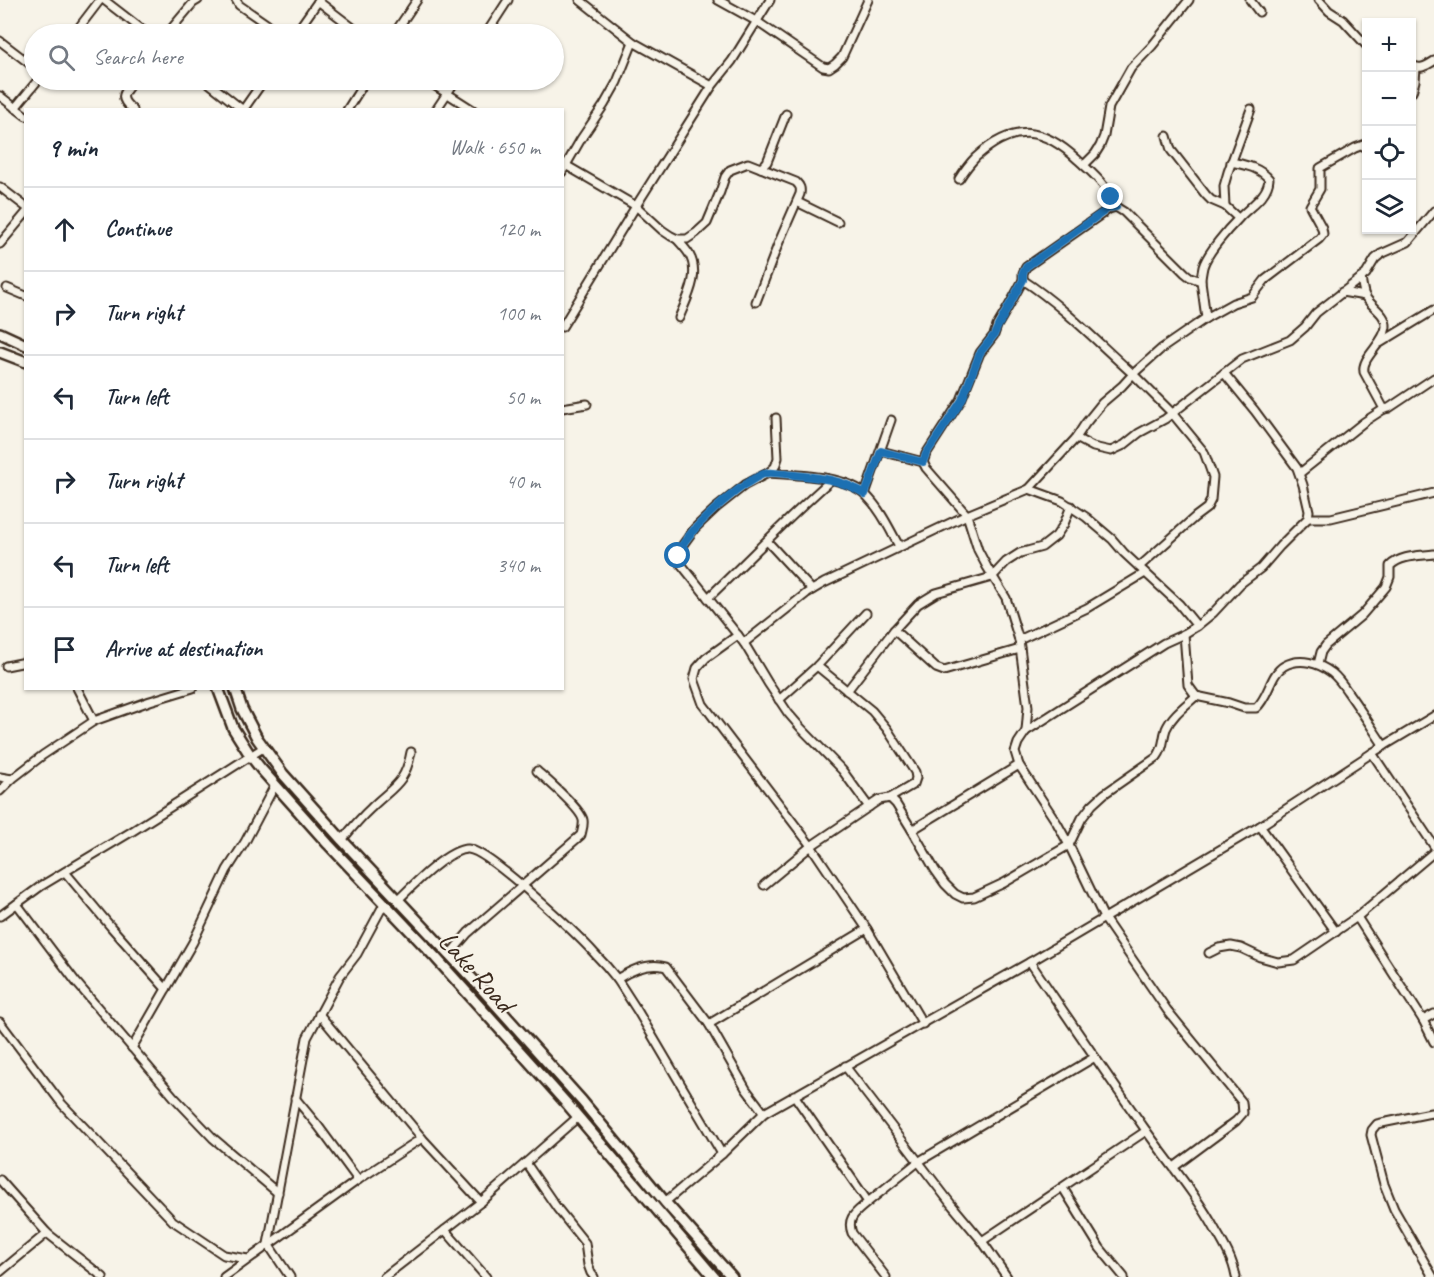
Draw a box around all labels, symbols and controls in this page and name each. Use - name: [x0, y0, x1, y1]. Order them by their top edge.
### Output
- map controls: [1362, 18, 1416, 234]
- button: +: [1362, 18, 1416, 72]
- search box: [24, 24, 564, 90]
- icon: search: [45, 41, 78, 74]
- text: Search here: [93, 43, 183, 71]
- button: −: [1362, 72, 1416, 126]
- button: locate: [1362, 126, 1416, 180]
- text: 9 min: [48, 131, 98, 164]
- text: Walk · 650 m: [450, 135, 540, 160]
- button: layers: [1362, 180, 1416, 234]
- route end: [1097, 183, 1123, 209]
- icon: ahead: [48, 213, 81, 246]
- text: Continue: [105, 215, 171, 243]
- text: 120 m: [497, 217, 540, 242]
- icon: right: [48, 297, 81, 330]
- text: Turn right: [105, 299, 182, 327]
- text: 100 m: [497, 301, 540, 326]
- icon: left: [48, 381, 81, 414]
- text: Turn left: [105, 383, 169, 411]
- text: 50 m: [506, 385, 540, 410]
- icon: right: [48, 465, 81, 498]
- text: Turn right: [105, 467, 182, 495]
- text: 40 m: [506, 469, 540, 494]
- route start: [664, 542, 690, 568]
- icon: left: [48, 549, 81, 582]
- text: Turn left: [105, 551, 169, 579]
- text: 340 m: [497, 553, 540, 578]
- icon: arrive: [48, 633, 81, 666]
- text: Arrive at destination: [105, 635, 262, 663]
- street label: Lake Road: [431, 923, 525, 1022]

